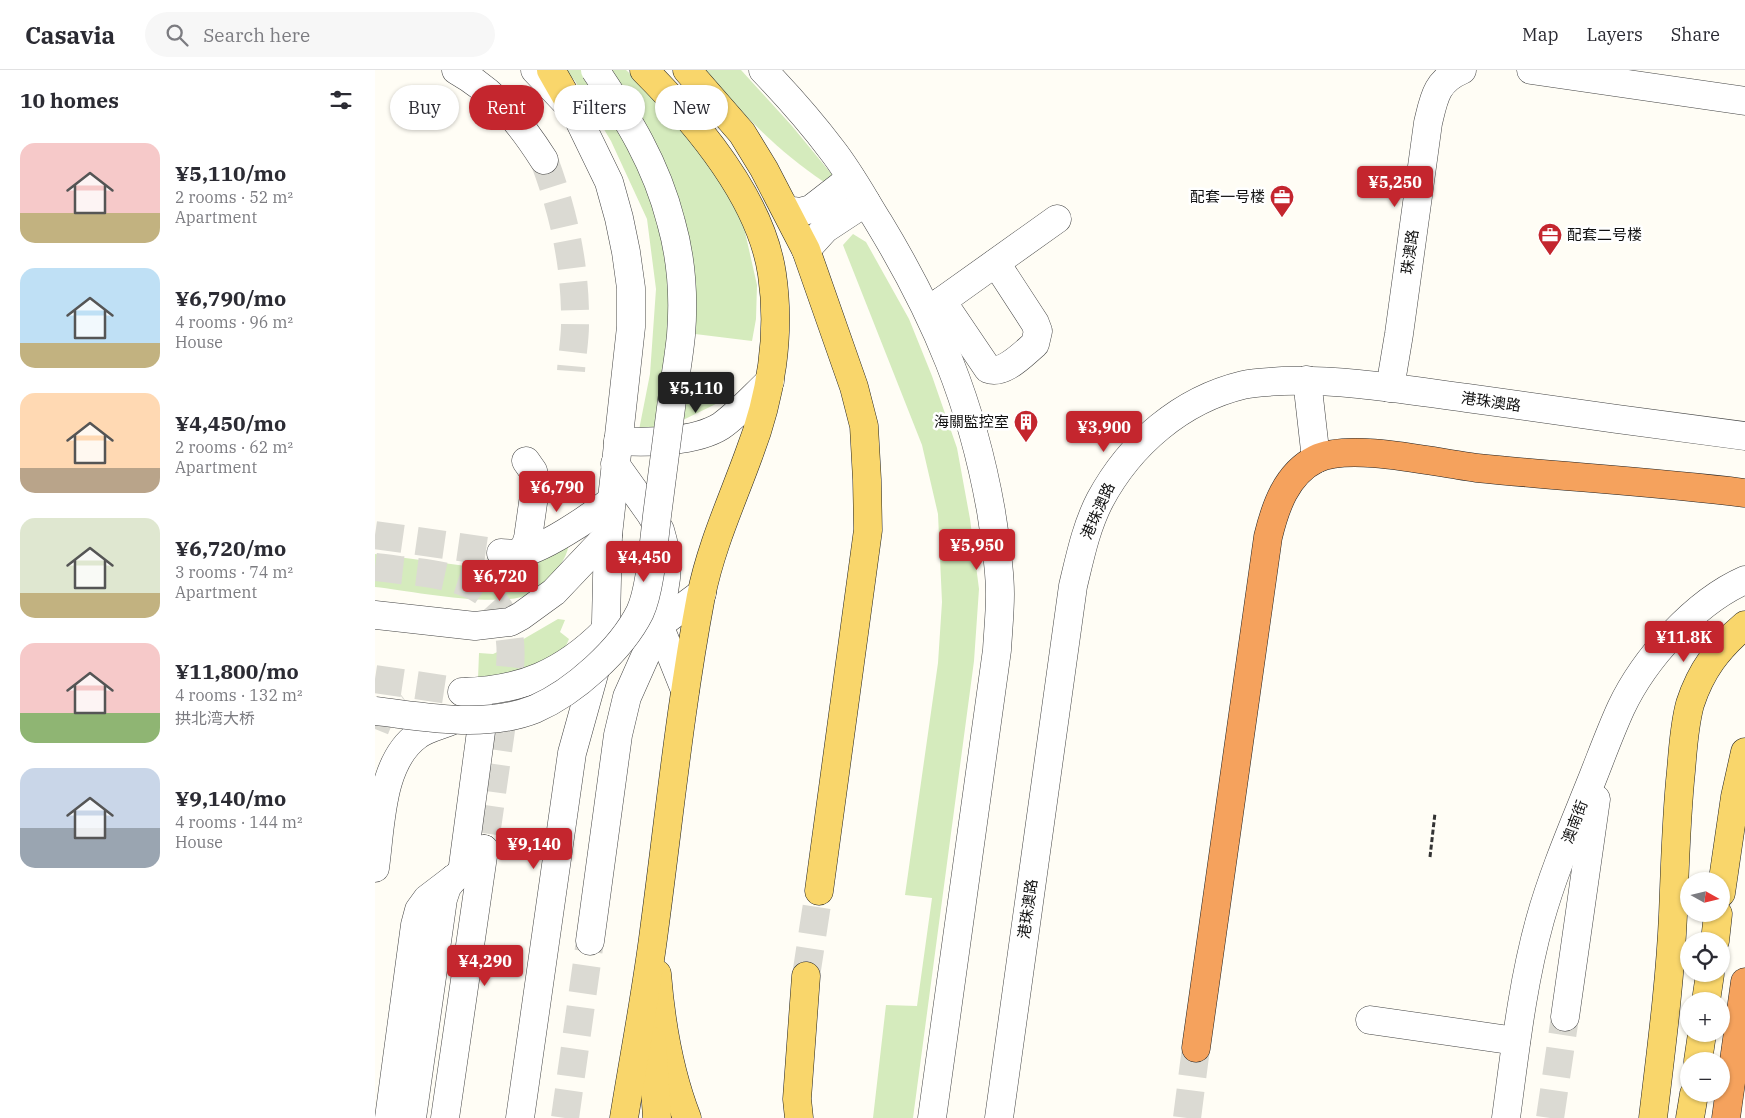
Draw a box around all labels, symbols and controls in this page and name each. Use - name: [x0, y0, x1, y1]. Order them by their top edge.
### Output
- search box: [145, 12, 495, 57]
- text: Casavia: [25, 19, 115, 51]
- icon: search: [163, 21, 191, 49]
- text: Search here: [203, 23, 310, 47]
- text: Map: [1522, 23, 1559, 46]
- text: Layers: [1587, 23, 1643, 46]
- text: Share: [1671, 23, 1720, 46]
- chip: Buy: [390, 85, 459, 130]
- chip: Rent: [469, 85, 544, 130]
- chip: Filters: [554, 85, 645, 130]
- chip: New: [655, 85, 728, 130]
- text: 10 homes: [20, 86, 119, 114]
- icon: filters: [327, 86, 355, 114]
- text: ¥5,110/mo: [175, 159, 286, 187]
- icon: home: [60, 163, 120, 223]
- pin: ¥5,250: [1354, 166, 1436, 208]
- text: ¥5,250: [1368, 172, 1422, 192]
- office icon: 配套一号楼: [1269, 184, 1295, 218]
- text: 2 rooms · 52 m²: [175, 187, 293, 207]
- place label: 配套一号楼: [1190, 187, 1265, 206]
- text: Apartment: [175, 207, 257, 227]
- office icon: 配套二号楼: [1537, 222, 1563, 256]
- place label: 配套二号楼: [1567, 225, 1642, 244]
- street label: 珠澳路: [1397, 228, 1422, 276]
- text: ¥6,790/mo: [175, 284, 286, 312]
- icon: home: [60, 288, 120, 348]
- text: 4 rooms · 96 m²: [175, 312, 293, 332]
- text: House: [175, 332, 223, 352]
- pin: ¥5,110: [655, 372, 737, 414]
- text: ¥5,110: [669, 378, 723, 398]
- street label: 港珠澳路: [1460, 388, 1522, 415]
- text: ¥4,450/mo: [175, 409, 286, 437]
- building icon: 海關監控室: [1013, 409, 1039, 443]
- pin: ¥3,900: [1063, 410, 1145, 453]
- place label: 海關監控室: [934, 412, 1009, 431]
- icon: home: [60, 413, 120, 473]
- text: ¥3,900: [1077, 417, 1131, 437]
- text: 2 rooms · 62 m²: [175, 437, 293, 457]
- text: Apartment: [175, 457, 257, 477]
- pin: ¥6,790: [516, 470, 598, 513]
- text: ¥6,790: [530, 477, 584, 497]
- street label: 港珠澳路: [1077, 480, 1118, 542]
- pin: ¥5,950: [936, 528, 1018, 571]
- text: ¥6,720/mo: [175, 534, 286, 562]
- text: ¥5,950: [950, 535, 1004, 555]
- icon: home: [60, 538, 120, 598]
- pin: ¥4,450: [603, 540, 685, 583]
- text: ¥4,450: [617, 547, 671, 567]
- pin: ¥6,720: [459, 560, 541, 602]
- text: 3 rooms · 74 m²: [175, 562, 293, 582]
- text: ¥6,720: [473, 566, 527, 586]
- text: Apartment: [175, 582, 257, 602]
- pin: ¥11.8K: [1643, 620, 1725, 663]
- text: ¥11.8K: [1656, 627, 1712, 647]
- text: ¥11,800/mo: [175, 657, 299, 685]
- icon: home: [60, 663, 120, 723]
- text: 4 rooms · 132 m²: [175, 685, 303, 705]
- text: 拱北湾大桥: [175, 708, 255, 728]
- text: ¥9,140/mo: [175, 784, 286, 812]
- icon: home: [60, 788, 120, 848]
- street label: 澳南街: [1558, 797, 1591, 846]
- text: 4 rooms · 144 m²: [175, 812, 303, 832]
- pin: ¥9,140: [493, 828, 575, 870]
- text: House: [175, 832, 223, 852]
- text: ¥9,140: [507, 834, 561, 854]
- north arrow: [1680, 872, 1730, 922]
- map controls: [1680, 872, 1730, 1102]
- street label: 港珠澳路: [1014, 878, 1041, 940]
- button: locate: [1680, 932, 1730, 982]
- pin: ¥4,290: [444, 944, 526, 987]
- text: ¥4,290: [458, 951, 512, 971]
- button: +: [1680, 992, 1730, 1042]
- button: −: [1680, 1052, 1730, 1102]

